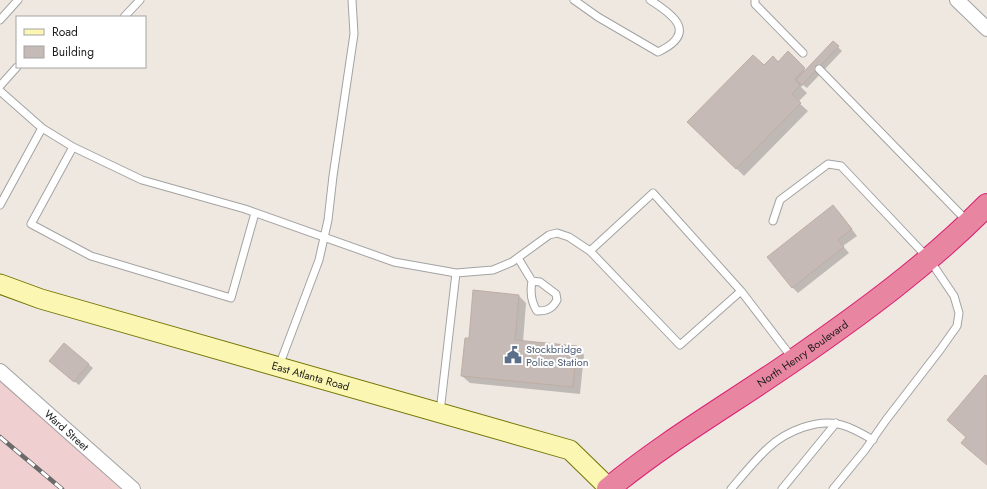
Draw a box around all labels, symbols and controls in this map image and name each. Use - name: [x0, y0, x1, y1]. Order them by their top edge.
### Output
- legend: [16, 16, 146, 68]
- text: Road: [52, 23, 78, 41]
- text: Building: [52, 43, 94, 61]
- street label: North Henry Boulevard: [754, 316, 851, 391]
- place label: Stockbridge Police Station: [526, 341, 589, 370]
- public building icon: Stockbridge Police Station: [503, 345, 523, 365]
- street label: East Atlanta Road: [270, 357, 351, 395]
- street label: Ward Street: [41, 406, 93, 454]

